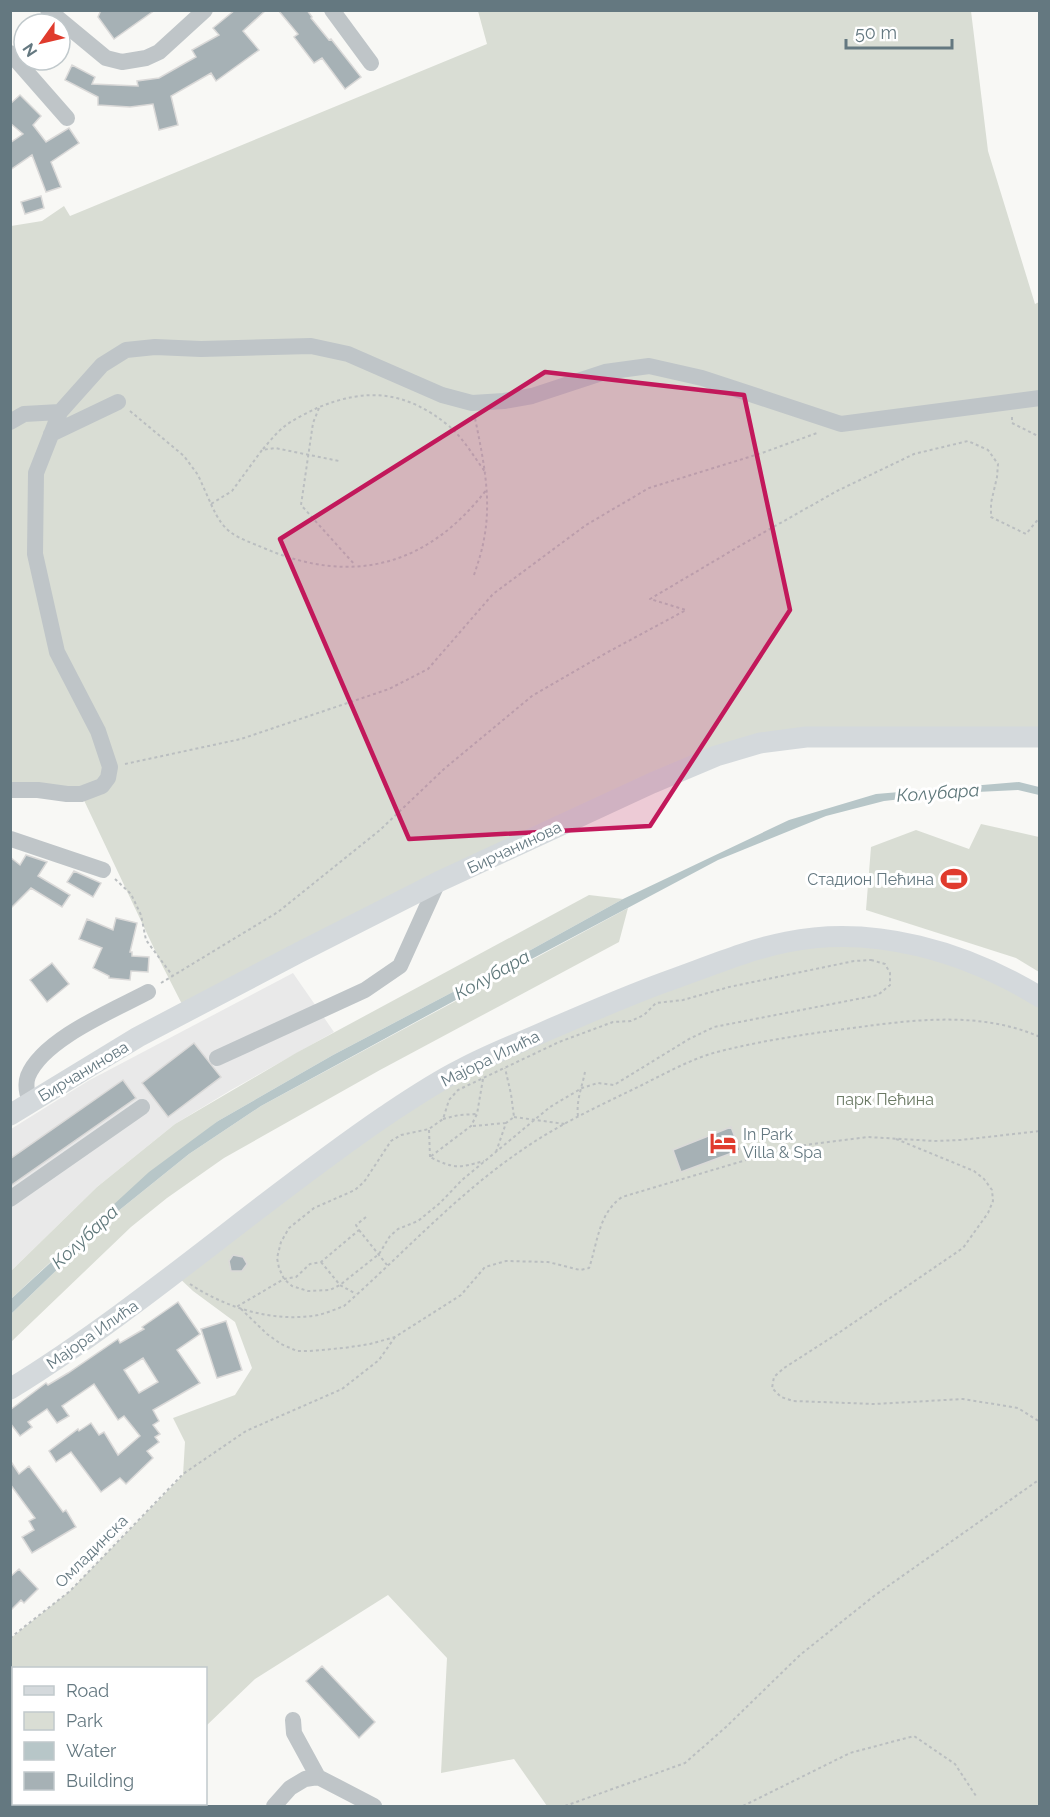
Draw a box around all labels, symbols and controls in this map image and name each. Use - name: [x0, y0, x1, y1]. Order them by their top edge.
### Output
- north arrow: [12, 12, 72, 72]
- scale bar: [846, 12, 952, 50]
- text: 50 m: [855, 22, 897, 43]
- text: N: [19, 40, 41, 60]
- water label: Колубара: [896, 779, 980, 806]
- street label: Бирчанинова: [464, 817, 564, 878]
- sports icon: Стадион Пећина: [939, 864, 969, 894]
- place label: Стадион Пећина: [807, 870, 934, 889]
- water label: Колубара: [450, 945, 533, 1004]
- street label: Мајора Илића: [438, 1026, 543, 1091]
- street label: Бирчанинова: [35, 1037, 132, 1106]
- park label: парк Пећина: [836, 1090, 934, 1109]
- place label: In Park Villa & Spa: [743, 1125, 822, 1162]
- hotel icon: In Park Villa & Spa: [708, 1128, 738, 1158]
- water label: Колубара: [47, 1201, 122, 1273]
- street label: Мајора Илића: [43, 1296, 142, 1373]
- street label: Омладинска: [51, 1511, 132, 1592]
- legend: [12, 1667, 207, 1805]
- text: Road: [66, 1680, 109, 1701]
- text: Park: [66, 1710, 103, 1731]
- text: Water: [66, 1740, 117, 1761]
- text: Building: [66, 1770, 134, 1791]

